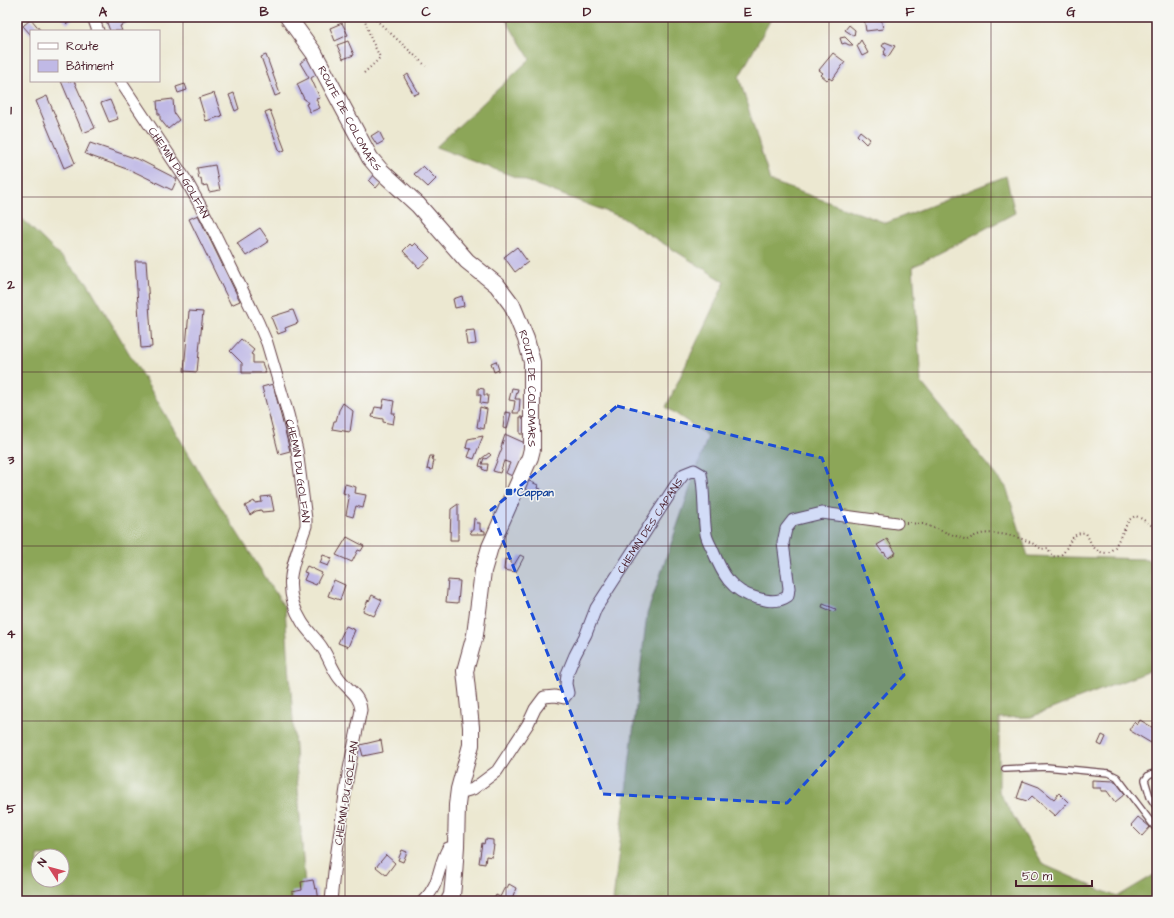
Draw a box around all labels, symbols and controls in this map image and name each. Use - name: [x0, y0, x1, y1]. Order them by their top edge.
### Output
- text: A: [99, 3, 108, 21]
- text: B: [259, 3, 269, 21]
- text: C: [421, 3, 431, 21]
- text: D: [583, 3, 592, 21]
- text: E: [744, 3, 752, 21]
- text: F: [905, 3, 915, 21]
- text: G: [1066, 3, 1076, 21]
- legend: [30, 30, 160, 82]
- text: Route: [66, 38, 99, 55]
- text: Bâtiment: [66, 58, 114, 75]
- street label: ROUTE DE COLOMARS: [314, 63, 385, 174]
- text: 1: [10, 101, 12, 119]
- street label: CHEMIN DU GOLFAN: [145, 124, 213, 221]
- text: 2: [6, 276, 15, 294]
- street label: ROUTE DE COLOMARS: [515, 328, 539, 447]
- street label: CHEMIN DU GOLFAN: [282, 418, 313, 523]
- text: 3: [7, 451, 15, 469]
- street label: CHEMIN DES CAPANS: [613, 475, 686, 576]
- place label: Cappan: [517, 485, 554, 501]
- marker: Cappan: [504, 487, 514, 497]
- text: 4: [7, 625, 16, 643]
- street label: CHEMIN DU GOLFAN: [331, 740, 362, 846]
- text: 5: [6, 800, 16, 818]
- north arrow: [30, 848, 70, 888]
- text: N: [34, 855, 50, 870]
- scale bar: [1016, 862, 1092, 888]
- text: 50 m: [1022, 868, 1053, 885]

